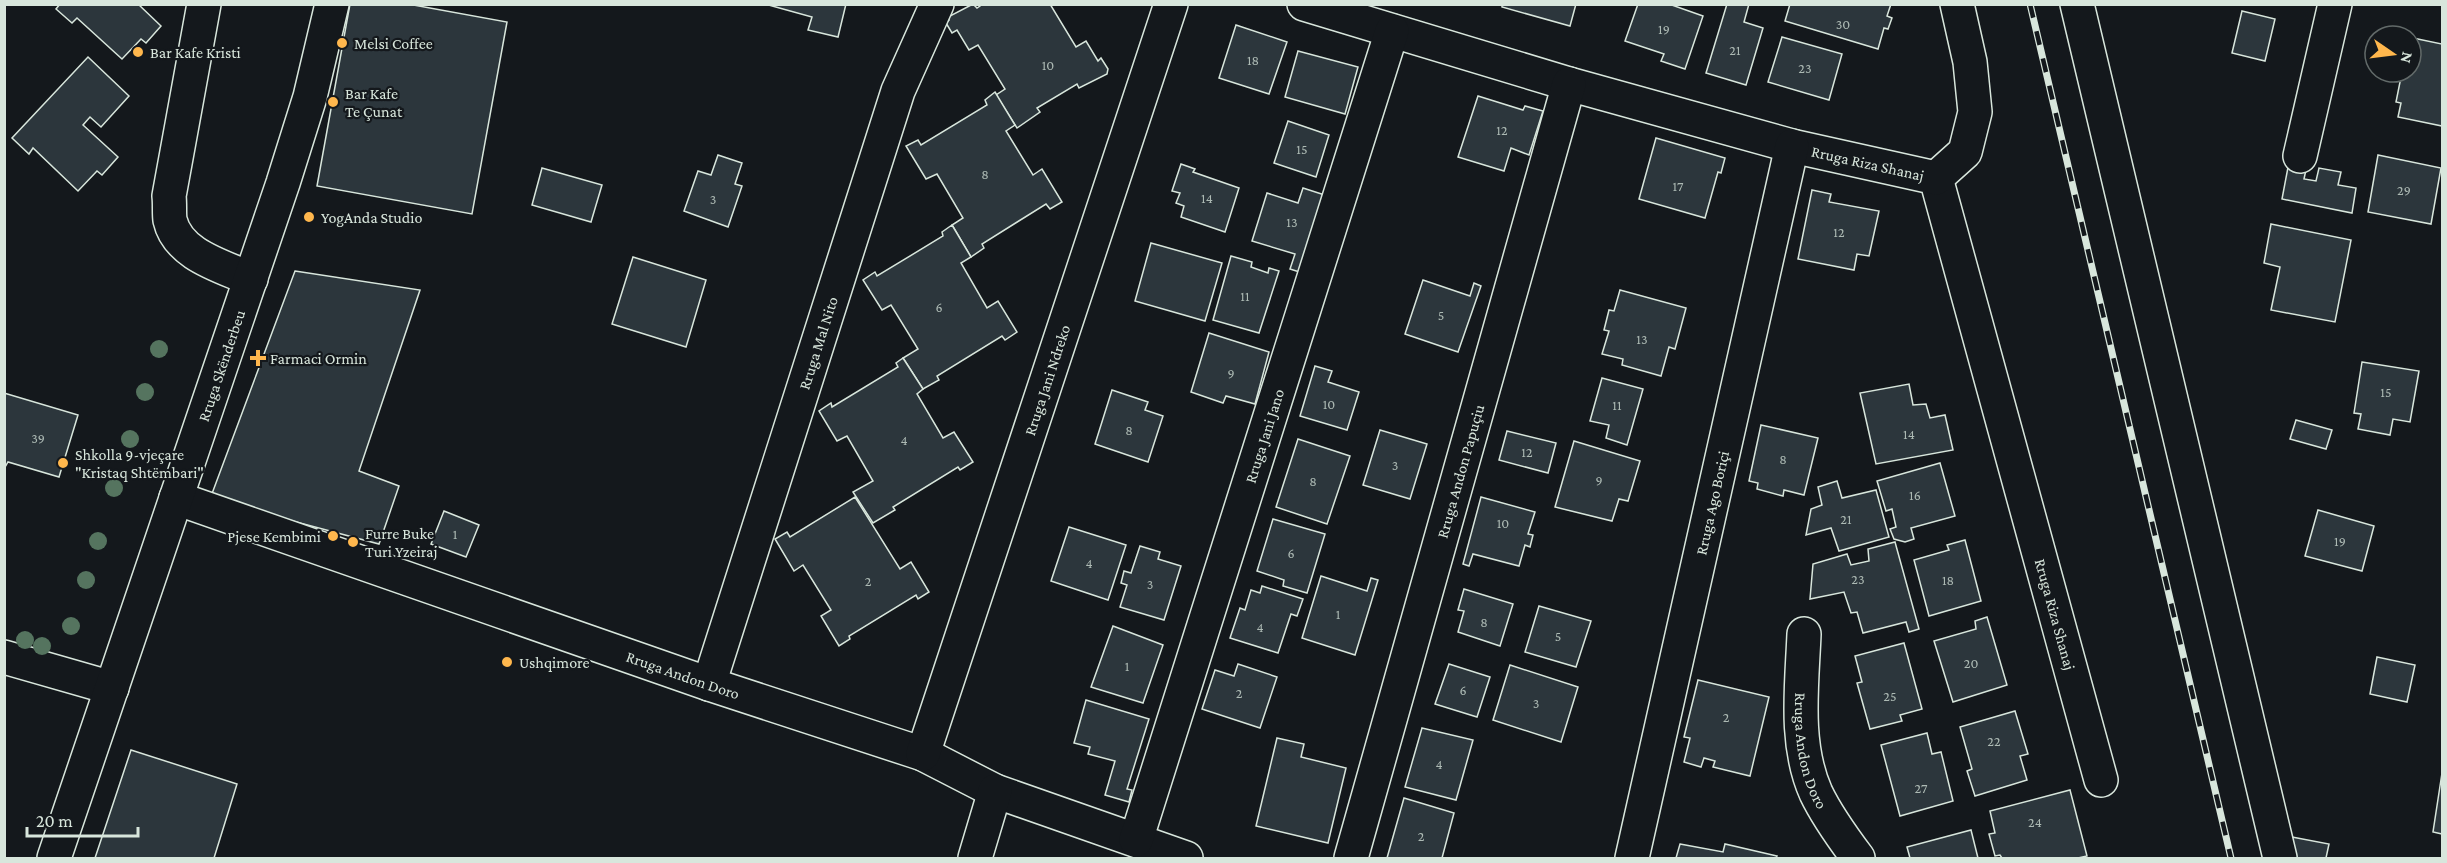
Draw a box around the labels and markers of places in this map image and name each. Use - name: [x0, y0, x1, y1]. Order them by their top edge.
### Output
- place label: Melsi Coffee: [354, 35, 433, 52]
- marker: Melsi Coffee: [335, 36, 349, 50]
- place label: Bar Kafe Kristi: [150, 44, 241, 61]
- marker: Bar Kafe Kristi: [131, 45, 145, 59]
- place label: Bar Kafe Te Çunat: [345, 85, 403, 121]
- marker: Bar Kafe Te Çunat: [326, 95, 340, 109]
- place label: YogAnda Studio: [321, 209, 422, 227]
- marker: YogAnda Studio: [302, 210, 316, 224]
- place label: Farmaci Ormin: [270, 350, 367, 367]
- marker: Farmaci Ormin: [251, 351, 265, 365]
- place label: Shkolla 9-vjeçare "Kristaq Shtëmbari": [75, 446, 204, 482]
- marker: Shkolla 9-vjeçare "Kristaq Shtëmbari": [56, 456, 70, 470]
- place label: Furre Buke Turi Yzeiraj: [365, 525, 437, 561]
- place label: Pjese Kembimi: [227, 528, 321, 546]
- marker: Pjese Kembimi: [326, 529, 340, 543]
- marker: Furre Buke Turi Yzeiraj: [346, 535, 360, 549]
- place label: Ushqimore: [519, 654, 589, 672]
- marker: Ushqimore: [500, 655, 514, 669]

